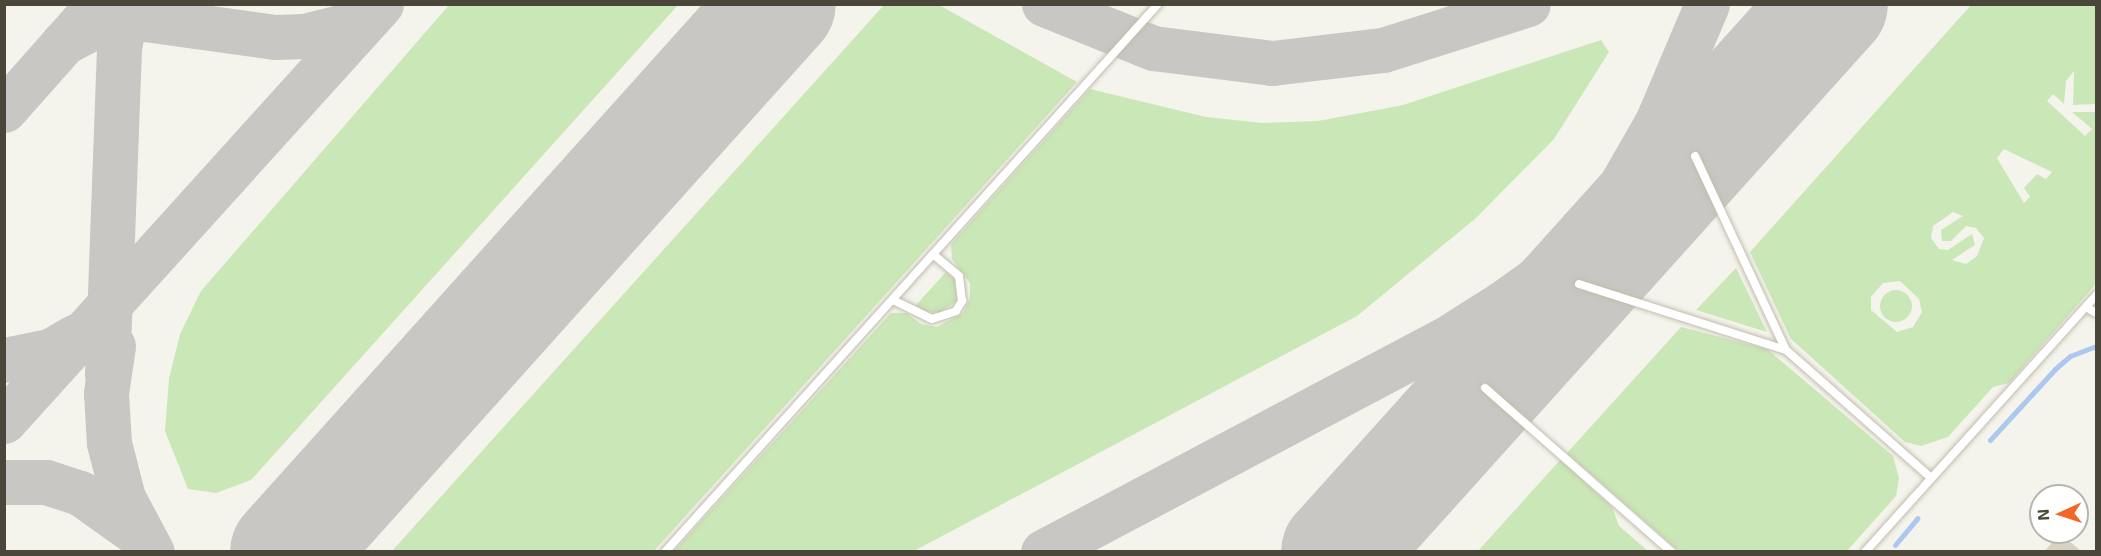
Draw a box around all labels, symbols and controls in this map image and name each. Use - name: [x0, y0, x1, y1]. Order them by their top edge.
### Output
- north arrow: [2029, 484, 2089, 544]
- text: N: [2033, 509, 2052, 521]

